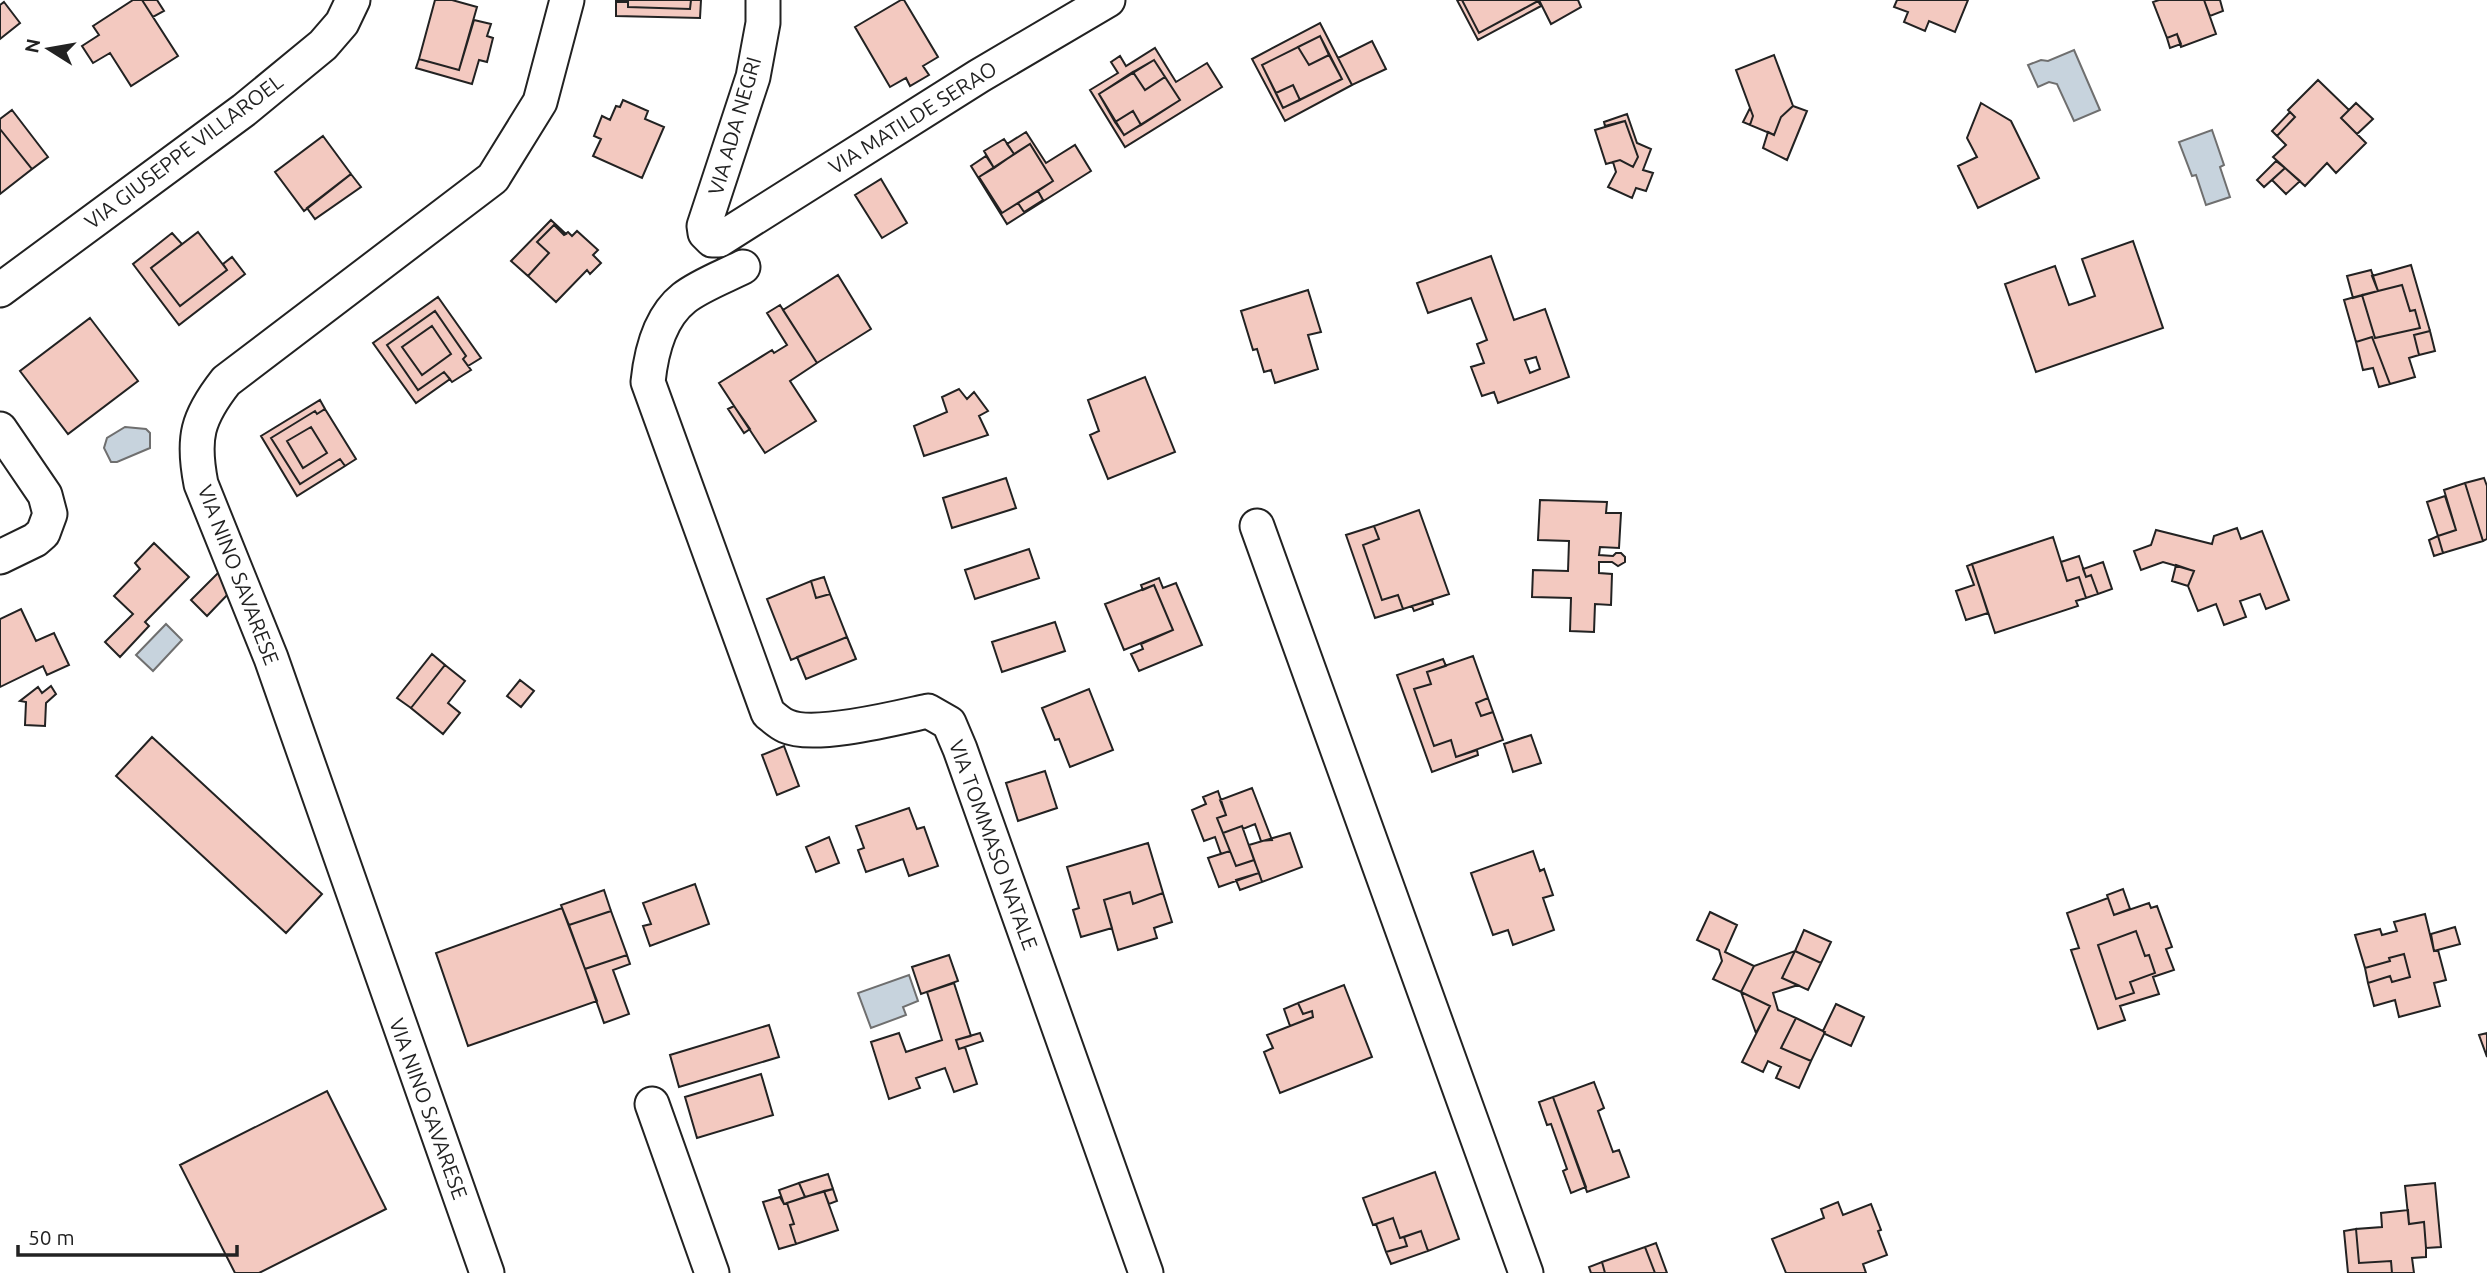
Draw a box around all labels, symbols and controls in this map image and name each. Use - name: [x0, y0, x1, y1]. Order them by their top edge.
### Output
- north arrow: [14, 14, 84, 84]
- text: N: [20, 37, 44, 55]
- street label: VIA ADA NEGRI: [703, 54, 765, 198]
- street label: VIA MATILDE SERAO: [824, 56, 1001, 179]
- street label: VIA GIUSEPPE VILLAROEL: [80, 69, 287, 233]
- street label: VIA NINO SAVARESE: [194, 481, 284, 668]
- street label: VIA TOMMASO NATALE: [945, 736, 1043, 953]
- street label: VIA NINO SAVARESE: [385, 1015, 473, 1202]
- scale bar: [18, 1214, 236, 1258]
- text: 50 m: [28, 1225, 75, 1249]

